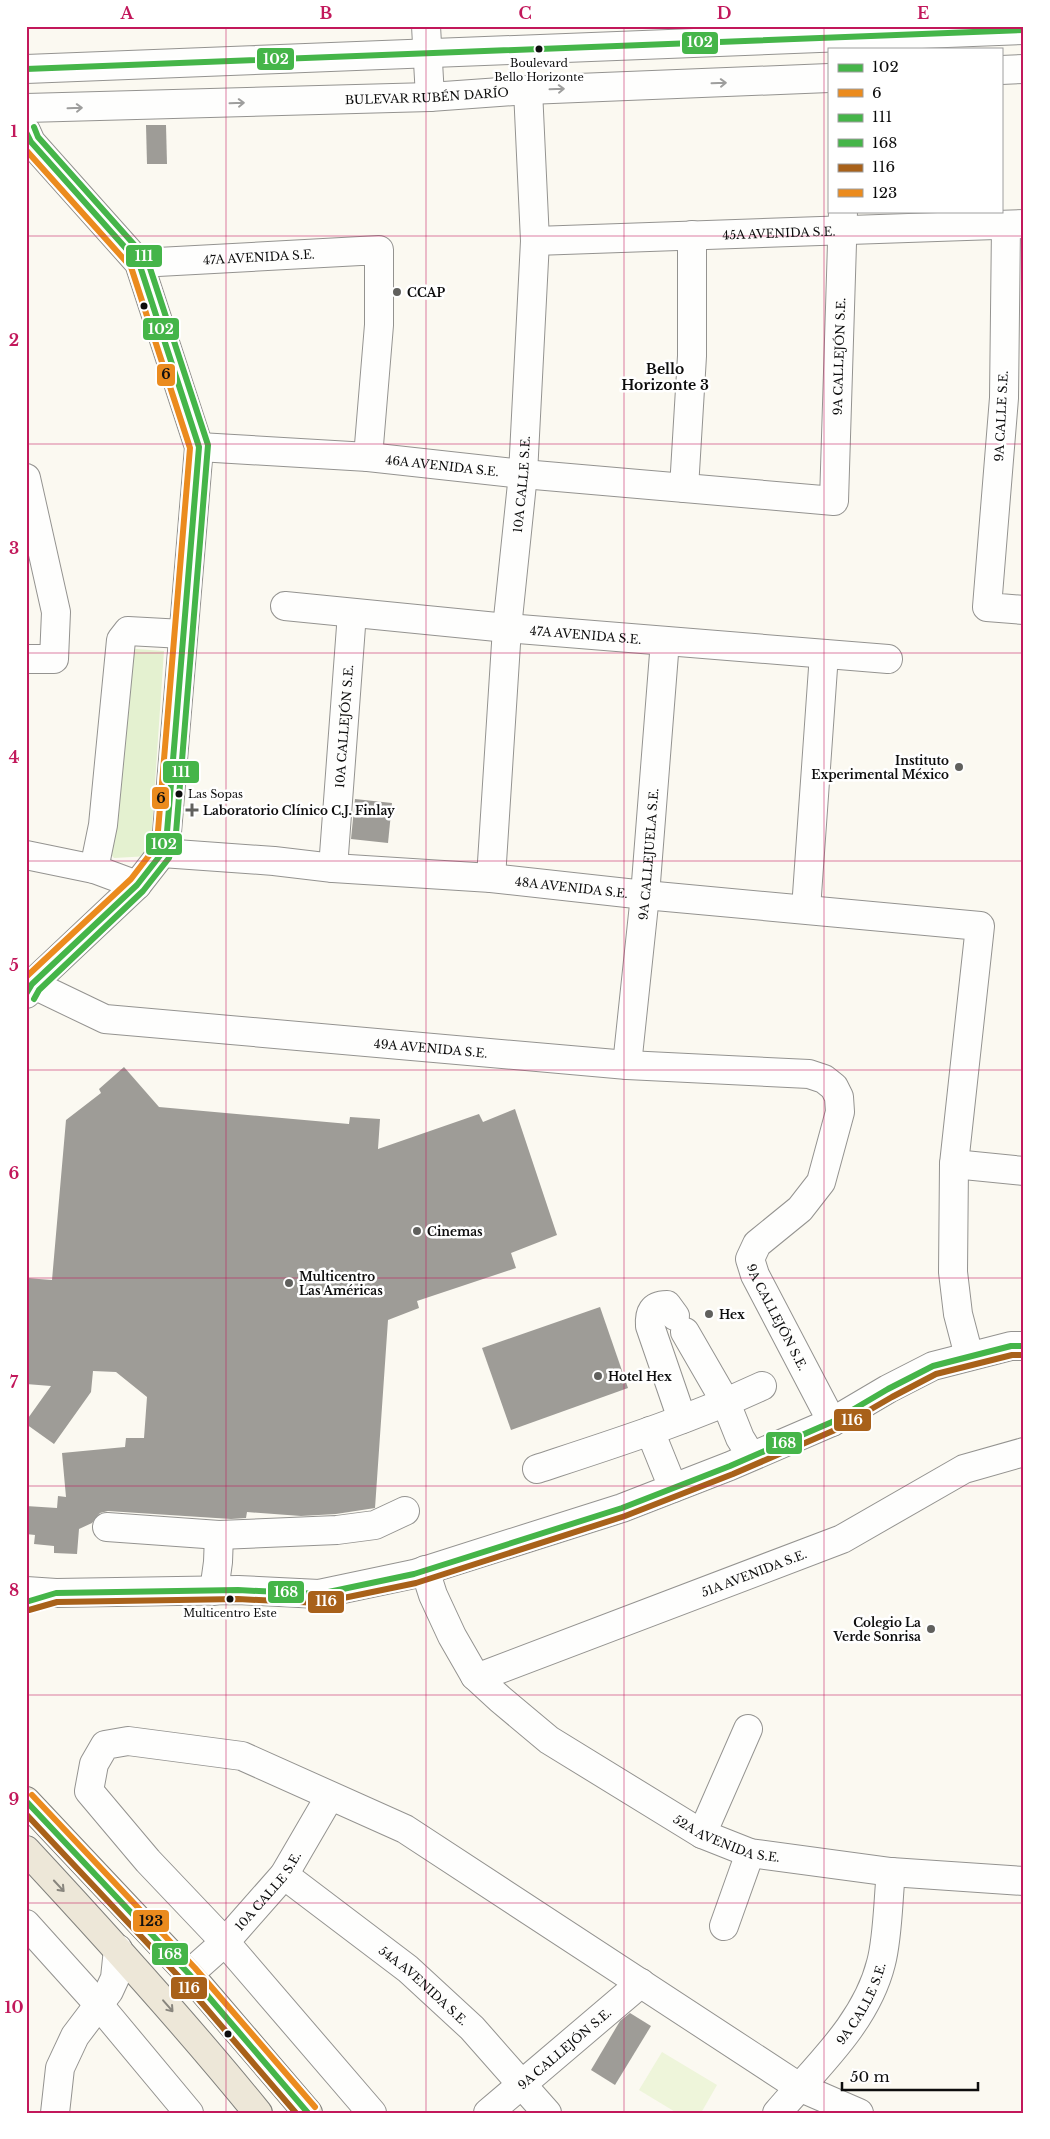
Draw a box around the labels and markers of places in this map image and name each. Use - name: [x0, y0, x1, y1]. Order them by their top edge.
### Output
- marker: Boulevard Bello Horizonte: [534, 44, 544, 54]
- place label: Boulevard Bello Horizonte: [494, 56, 584, 84]
- place label: CCAP: [407, 285, 445, 300]
- marker: CCAP: [391, 286, 403, 298]
- unlabelled marker: [139, 301, 149, 311]
- place label: Instituto Experimental México: [811, 753, 949, 782]
- marker: Instituto Experimental México: [953, 761, 965, 773]
- place label: Las Sopas: [188, 787, 243, 801]
- marker: Las Sopas: [174, 789, 184, 799]
- marker: Laboratorio Clínico C.J. Finlay: [185, 803, 199, 817]
- place label: Laboratorio Clínico C.J. Finlay: [203, 803, 395, 818]
- place label: Cinemas: [427, 1224, 483, 1239]
- marker: Cinemas: [411, 1225, 423, 1237]
- place label: Multicentro Las Américas: [299, 1269, 383, 1298]
- marker: Multicentro Las Américas: [283, 1277, 295, 1289]
- place label: Hex: [719, 1307, 745, 1322]
- marker: Hex: [703, 1308, 715, 1320]
- place label: Hotel Hex: [608, 1369, 672, 1384]
- marker: Hotel Hex: [592, 1370, 604, 1382]
- marker: Multicentro Este: [225, 1594, 235, 1604]
- place label: Multicentro Este: [183, 1606, 277, 1620]
- place label: Colegio La Verde Sonrisa: [832, 1615, 921, 1644]
- marker: Colegio La Verde Sonrisa: [925, 1623, 937, 1635]
- unlabelled marker: [223, 2029, 233, 2039]

